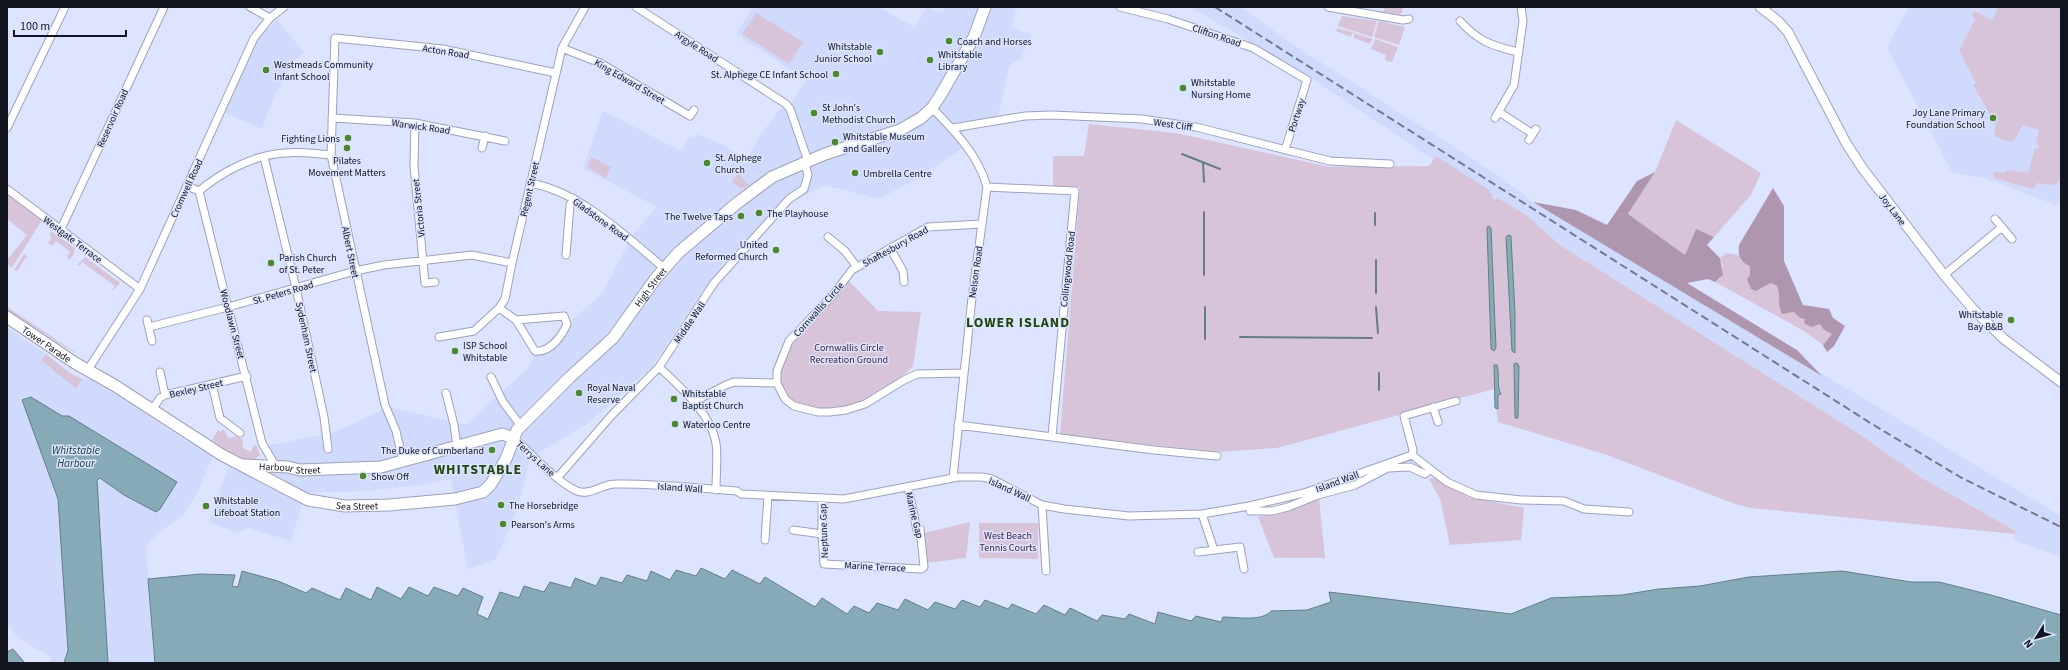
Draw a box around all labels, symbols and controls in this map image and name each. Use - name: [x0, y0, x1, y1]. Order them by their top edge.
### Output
- scale bar: [14, 12, 126, 38]
- text: 100 m: [20, 18, 50, 35]
- street label: Clifton Road: [1190, 21, 1243, 51]
- street label: Argyle Road: [672, 27, 721, 66]
- place label: Coach and Horses: [957, 35, 1032, 49]
- marker: Coach and Horses: [944, 36, 954, 46]
- place label: Whitstable Junior School: [814, 40, 872, 66]
- street label: Acton Road: [421, 41, 470, 63]
- marker: Whitstable Junior School: [875, 47, 885, 57]
- place label: Whitstable Library: [938, 48, 982, 74]
- marker: Whitstable Library: [925, 55, 935, 65]
- street label: King Edward Street: [592, 56, 668, 108]
- place label: Westmeads Community Infant School: [274, 58, 374, 84]
- marker: Westmeads Community Infant School: [261, 65, 271, 75]
- place label: St. Alphege CE Infant School: [711, 68, 828, 82]
- marker: St. Alphege CE Infant School: [831, 69, 841, 79]
- place label: Whitstable Nursing Home: [1191, 76, 1251, 102]
- marker: Whitstable Nursing Home: [1178, 83, 1188, 93]
- street label: Reservoir Road: [94, 87, 132, 150]
- street label: Portway: [1285, 96, 1309, 134]
- place label: St John's Methodist Church: [822, 101, 896, 127]
- place label: Joy Lane Primary Foundation School: [1906, 106, 1985, 132]
- marker: St John's Methodist Church: [809, 108, 819, 118]
- marker: Joy Lane Primary Foundation School: [1988, 113, 1998, 123]
- street label: West Cliff: [1153, 115, 1194, 135]
- street label: Warwick Road: [391, 116, 451, 138]
- place label: Whitstable Museum and Gallery: [843, 130, 925, 156]
- place label: Fighting Lions: [281, 132, 340, 146]
- marker: Fighting Lions: [343, 133, 353, 143]
- marker: Whitstable Museum and Gallery: [830, 137, 840, 147]
- marker: Pilates Movement Matters: [342, 143, 352, 153]
- place label: St. Alphege Church: [715, 151, 762, 177]
- place label: Pilates Movement Matters: [308, 154, 386, 180]
- street label: Cromwell Road: [167, 157, 207, 220]
- marker: St. Alphege Church: [702, 158, 712, 168]
- street label: Regent Street: [517, 160, 543, 218]
- place label: Umbrella Centre: [863, 167, 932, 181]
- marker: Umbrella Centre: [850, 168, 860, 178]
- street label: Victoria Street: [409, 177, 429, 238]
- street label: Joy Lane: [1875, 191, 1909, 229]
- street label: Gladstone Road: [570, 195, 631, 245]
- place label: The Playhouse: [767, 207, 828, 221]
- marker: The Playhouse: [754, 208, 764, 218]
- place label: The Twelve Taps: [665, 210, 733, 224]
- marker: The Twelve Taps: [736, 211, 746, 221]
- street label: Westgate Terrace: [40, 213, 105, 267]
- street label: Shaftesbury Road: [860, 223, 931, 271]
- street label: Albert Street: [338, 225, 362, 280]
- street label: Collingwood Road: [1057, 230, 1079, 308]
- place label: United Reformed Church: [695, 238, 768, 264]
- marker: United Reformed Church: [771, 245, 781, 255]
- street label: Nelson Road: [965, 245, 987, 299]
- place label: Parish Church of St. Peter: [279, 251, 337, 277]
- marker: Parish Church of St. Peter: [266, 258, 276, 268]
- street label: High Street: [631, 264, 671, 310]
- street label: St. Peters Road: [251, 278, 315, 308]
- street label: Cornwallis Circle: [790, 279, 847, 340]
- street label: Woodlawn Street: [216, 288, 248, 361]
- street label: Middle Wall: [671, 298, 709, 346]
- street label: Sydenham Street: [292, 301, 320, 374]
- place label: Whitstable Bay B&B: [1959, 308, 2003, 334]
- district label: LOWER ISLAND: [966, 313, 1070, 333]
- marker: Whitstable Bay B&B: [2006, 315, 2016, 325]
- street label: Tower Parade: [19, 323, 74, 366]
- place label: ISP School Whitstable: [463, 339, 508, 365]
- park label: Cornwallis Circle Recreation Ground: [810, 341, 888, 367]
- marker: ISP School Whitstable: [450, 346, 460, 356]
- street label: Bexley Street: [168, 376, 225, 402]
- place label: Royal Naval Reserve: [587, 381, 636, 407]
- place label: Whitstable Baptist Church: [682, 387, 743, 413]
- marker: Royal Naval Reserve: [574, 388, 584, 398]
- marker: Whitstable Baptist Church: [669, 394, 679, 404]
- place label: Waterloo Centre: [683, 418, 751, 432]
- marker: Waterloo Centre: [670, 419, 680, 429]
- street label: Terrys Lane: [513, 437, 558, 480]
- water label: Whitstable Harbour: [52, 443, 100, 471]
- place label: The Duke of Cumberland: [381, 444, 484, 458]
- marker: The Duke of Cumberland: [487, 445, 497, 455]
- street label: Harbour Street: [259, 460, 322, 478]
- district label: WHITSTABLE: [434, 460, 522, 480]
- street label: Island Wall: [1314, 467, 1361, 496]
- place label: Show Off: [371, 470, 410, 484]
- marker: Show Off: [358, 471, 368, 481]
- street label: Island Wall: [986, 474, 1033, 506]
- street label: Island Wall: [657, 479, 703, 497]
- street label: Marine Gap: [901, 491, 927, 540]
- place label: Whitstable Lifeboat Station: [214, 494, 280, 520]
- street label: Sea Street: [335, 499, 379, 514]
- place label: The Horsebridge: [509, 499, 578, 513]
- marker: The Horsebridge: [496, 500, 506, 510]
- marker: Whitstable Lifeboat Station: [201, 501, 211, 511]
- street label: Neptune Gap: [816, 503, 832, 559]
- place label: Pearson's Arms: [511, 518, 575, 532]
- marker: Pearson's Arms: [498, 519, 508, 529]
- park label: West Beach Tennis Courts: [980, 529, 1036, 555]
- street label: Marine Terrace: [844, 558, 906, 576]
- north arrow: [2016, 618, 2056, 658]
- text: N: [2020, 636, 2037, 651]

